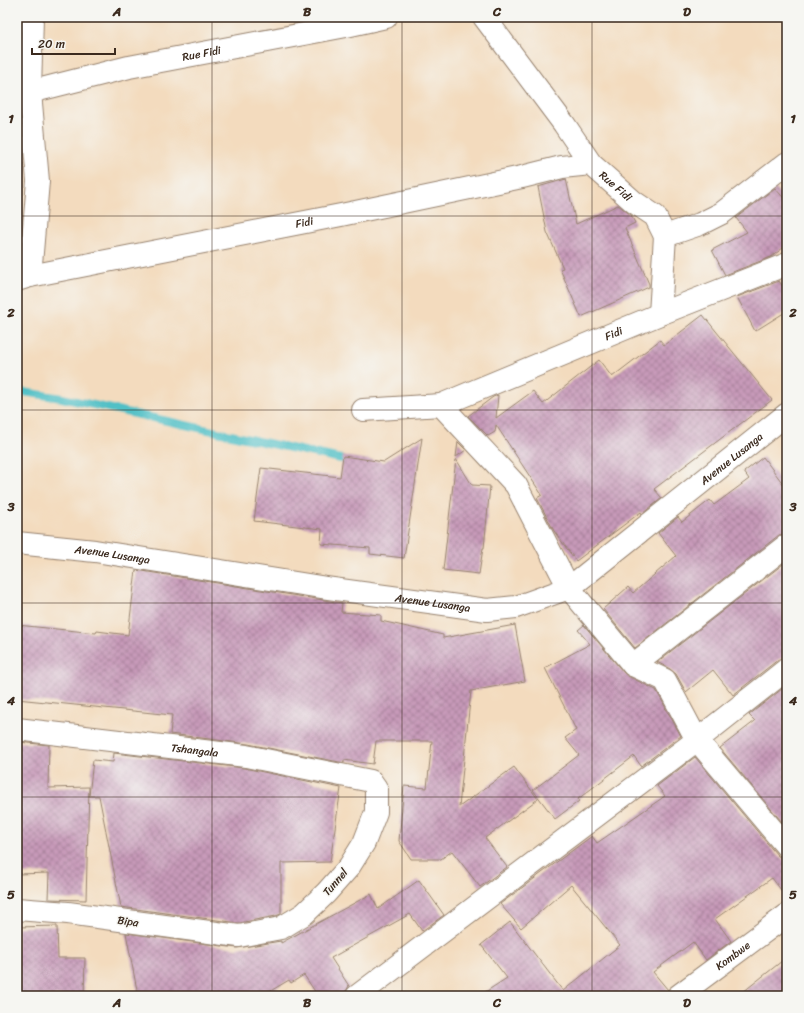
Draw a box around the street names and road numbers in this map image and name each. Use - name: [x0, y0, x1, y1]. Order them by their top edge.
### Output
- street label: Rue Fidi: [181, 41, 223, 67]
- street label: Rue Fidi: [595, 166, 637, 207]
- street label: Fidi: [294, 211, 316, 234]
- street label: Fidi: [602, 321, 627, 346]
- street label: Avenue Lusanga: [695, 427, 768, 491]
- street label: Avenue Lusanga: [73, 540, 152, 570]
- street label: Avenue Lusanga: [393, 588, 472, 618]
- street label: Tshangala: [170, 738, 220, 763]
- street label: Tunnel: [318, 863, 354, 901]
- street label: Bipa: [116, 911, 140, 932]
- street label: Kombwe: [711, 936, 755, 975]

